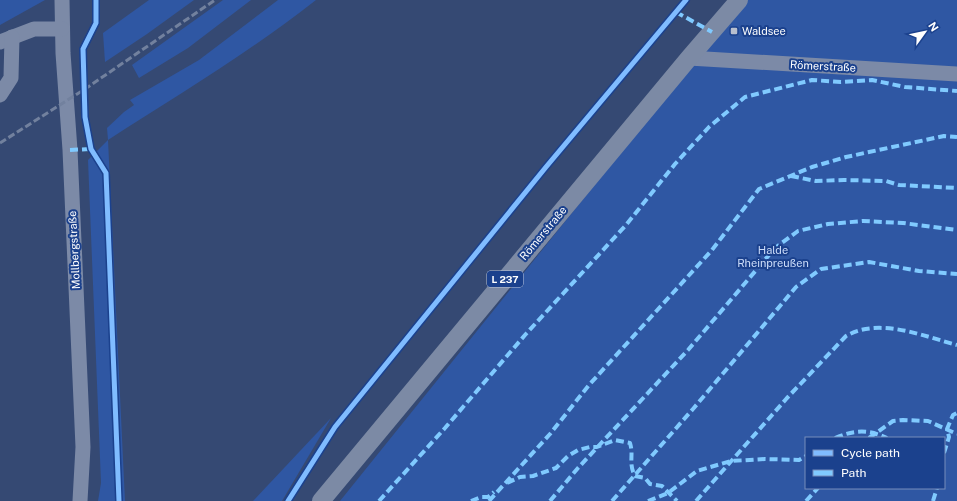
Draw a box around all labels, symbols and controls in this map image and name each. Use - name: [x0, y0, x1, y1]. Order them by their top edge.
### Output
- north arrow: [905, 12, 945, 52]
- text: N: [926, 20, 941, 33]
- place label: Waldsee: [742, 25, 786, 37]
- marker: Waldsee: [729, 26, 739, 36]
- street label: Römerstraße: [790, 58, 856, 74]
- street label: Römerstraße: [517, 204, 569, 262]
- street label: Mollbergstraße: [66, 210, 82, 290]
- park label: Halde Rheinpreußen: [737, 244, 809, 269]
- road number: L 237: [487, 271, 523, 287]
- legend: [805, 437, 945, 489]
- text: Cycle path: [841, 446, 900, 460]
- text: Path: [841, 466, 867, 480]

